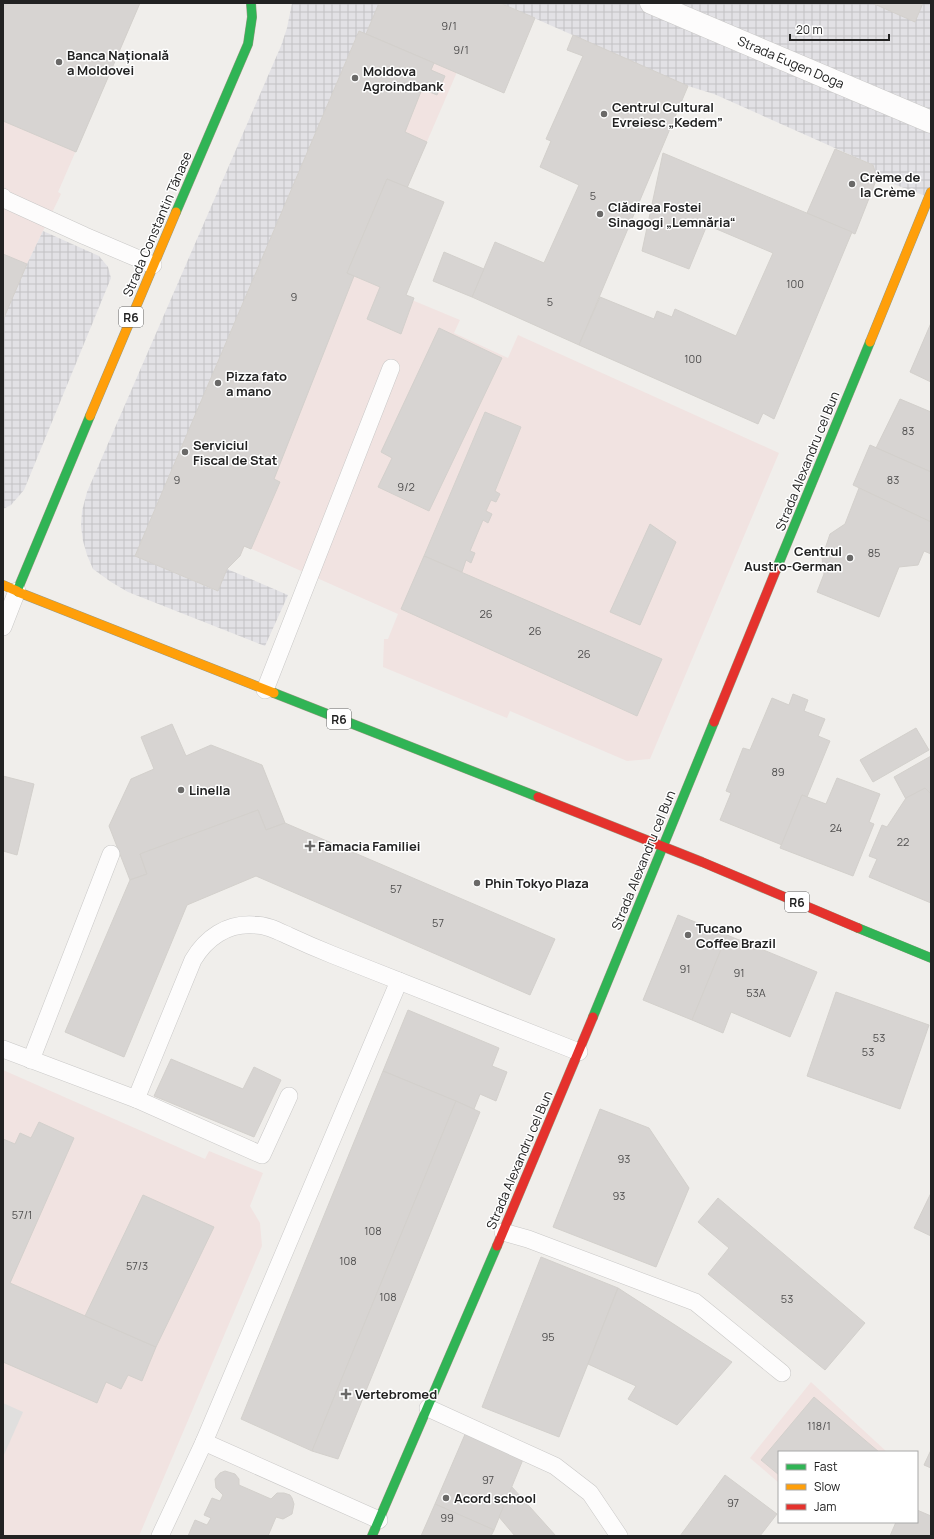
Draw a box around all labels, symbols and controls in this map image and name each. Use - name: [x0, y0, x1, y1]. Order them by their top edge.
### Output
- scale bar: [790, 16, 889, 42]
- house number: 9/1: [441, 18, 457, 33]
- text: 20 m: [796, 21, 823, 38]
- street label: Strada Eugen Doga: [735, 31, 847, 93]
- house number: 9/1: [453, 42, 469, 57]
- place label: Banca Națională a Moldovei: [67, 46, 169, 79]
- marker: Banca Națională a Moldovei: [54, 57, 64, 67]
- place label: Moldova Agroindbank: [363, 62, 444, 95]
- marker: Moldova Agroindbank: [350, 73, 360, 83]
- place label: Centrul Cultural Evreiesc „Kedem”: [612, 98, 723, 131]
- marker: Centrul Cultural Evreiesc „Kedem”: [599, 109, 609, 119]
- street label: Strada Constantin Tănase: [118, 148, 196, 299]
- place label: Crème de la Crème: [860, 168, 920, 201]
- marker: Crème de la Crème: [847, 179, 857, 189]
- house number: 5: [590, 188, 596, 203]
- place label: Clădirea Fostei Sinagogi „Lemnăria“: [608, 198, 736, 231]
- marker: Clădirea Fostei Sinagogi „Lemnăria“: [595, 209, 605, 219]
- house number: 100: [786, 276, 804, 291]
- house number: 9: [291, 289, 298, 304]
- house number: 5: [547, 294, 553, 309]
- road number: R6: [119, 307, 143, 327]
- house number: 100: [684, 351, 702, 366]
- place label: Pizza fato a mano: [226, 367, 287, 400]
- marker: Pizza fato a mano: [213, 378, 223, 388]
- street label: Strada Alexandru cel Bun: [771, 389, 843, 533]
- house number: 83: [902, 423, 914, 438]
- place label: Serviciul Fiscal de Stat: [193, 436, 278, 469]
- marker: Serviciul Fiscal de Stat: [180, 447, 190, 457]
- house number: 9: [174, 472, 181, 487]
- house number: 83: [887, 472, 899, 487]
- house number: 9/2: [397, 479, 415, 494]
- place label: Centrul Austro-German: [744, 542, 842, 575]
- house number: 85: [868, 545, 880, 560]
- marker: Centrul Austro-German: [845, 553, 855, 563]
- house number: 26: [479, 606, 493, 621]
- house number: 26: [528, 623, 542, 638]
- house number: 26: [577, 646, 591, 661]
- road number: R6: [327, 709, 351, 729]
- house number: 89: [771, 764, 785, 779]
- place label: Linella: [189, 781, 230, 799]
- marker: Linella: [176, 785, 186, 795]
- street label: Strada Alexandru cel Bun: [607, 788, 679, 932]
- house number: 24: [830, 820, 842, 835]
- house number: 22: [897, 834, 909, 849]
- place label: Famacia Familiei: [318, 837, 420, 855]
- marker: Famacia Familiei: [305, 841, 315, 851]
- place label: Phin Tokyo Plaza: [485, 874, 589, 892]
- marker: Phin Tokyo Plaza: [472, 878, 482, 888]
- house number: 57: [390, 881, 402, 896]
- road number: R6: [785, 892, 809, 912]
- house number: 57: [432, 915, 444, 930]
- place label: Tucano Coffee Brazil: [696, 919, 776, 952]
- marker: Tucano Coffee Brazil: [683, 930, 693, 940]
- house number: 91: [679, 961, 691, 976]
- house number: 91: [733, 965, 745, 980]
- house number: 53A: [746, 985, 766, 1000]
- house number: 53: [873, 1030, 885, 1045]
- house number: 53: [862, 1044, 874, 1059]
- street label: Strada Alexandru cel Bun: [482, 1088, 556, 1232]
- house number: 93: [618, 1151, 630, 1166]
- house number: 93: [613, 1188, 625, 1203]
- house number: 57/1: [12, 1207, 32, 1222]
- house number: 108: [364, 1223, 382, 1238]
- house number: 108: [339, 1253, 357, 1268]
- house number: 57/3: [126, 1258, 148, 1273]
- house number: 108: [379, 1289, 397, 1304]
- house number: 53: [781, 1291, 793, 1306]
- house number: 95: [541, 1329, 555, 1344]
- place label: Vertebromed: [355, 1385, 437, 1403]
- marker: Vertebromed: [340, 1388, 352, 1400]
- house number: 118/1: [807, 1418, 831, 1433]
- legend: [778, 1451, 918, 1523]
- text: Fast: [814, 1458, 838, 1475]
- house number: 97: [482, 1472, 494, 1487]
- text: Slow: [814, 1478, 840, 1495]
- place label: Acord school: [454, 1489, 536, 1507]
- marker: Acord school: [441, 1493, 451, 1503]
- house number: 97: [727, 1495, 739, 1510]
- text: Jam: [814, 1498, 836, 1515]
- house number: 99: [440, 1510, 454, 1525]

